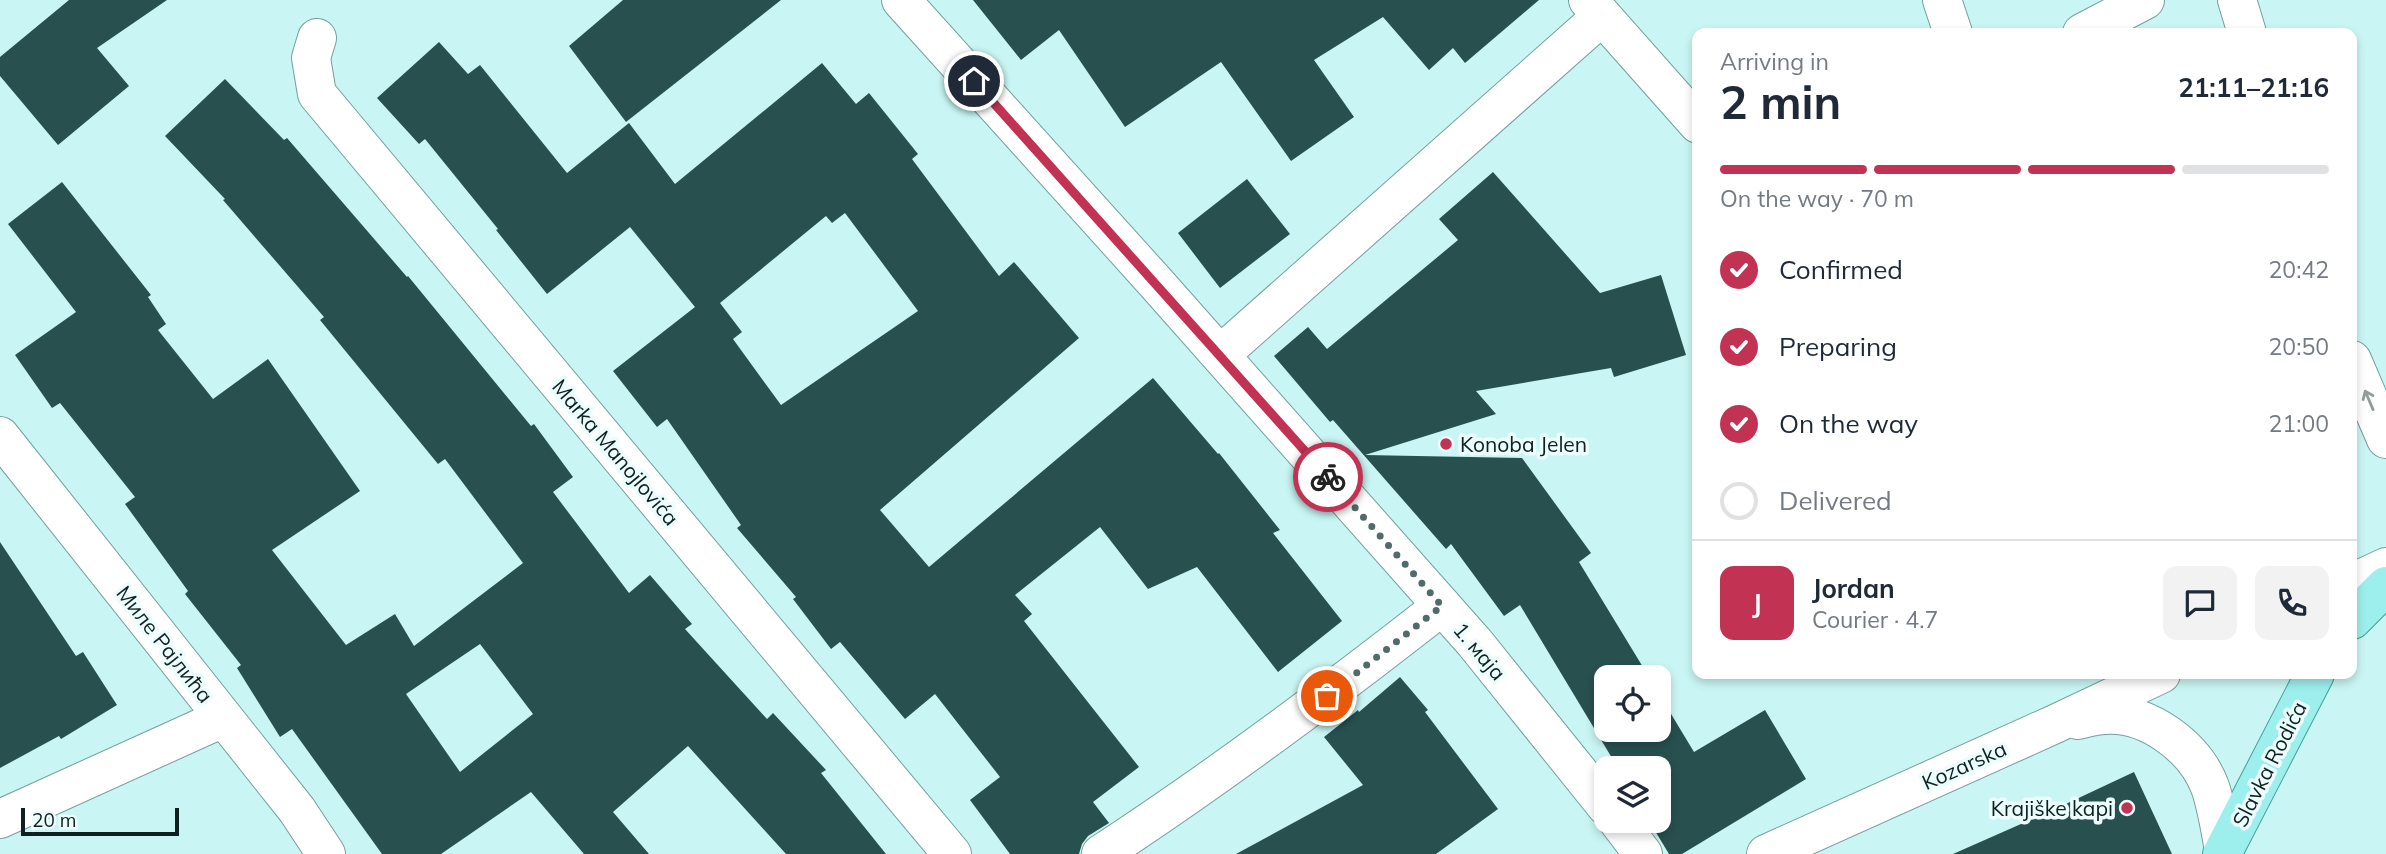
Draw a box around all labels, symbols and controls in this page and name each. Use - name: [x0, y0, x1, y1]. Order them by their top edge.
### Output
- text: Arriving in: [1720, 47, 1829, 76]
- pin: [944, 51, 1004, 111]
- icon: home: [955, 62, 993, 100]
- text: 21:11–21:16: [2178, 71, 2329, 104]
- text: 2 min: [1720, 73, 1841, 131]
- text: On the way · 70 m: [1720, 184, 1914, 213]
- icon: check: [1720, 251, 1758, 289]
- text: Confirmed: [1779, 253, 1903, 286]
- text: 20:42: [2269, 255, 2329, 284]
- icon: check: [1720, 328, 1758, 366]
- text: Preparing: [1779, 330, 1897, 363]
- text: 20:50: [2269, 332, 2329, 361]
- street label: Marka Manojlovića: [547, 374, 685, 530]
- one-way arrow: [2362, 389, 2375, 411]
- icon: check: [1720, 405, 1758, 443]
- text: On the way: [1779, 407, 1918, 440]
- text: 21:00: [2269, 409, 2329, 438]
- place label: Konoba Jelen: [1460, 431, 1587, 457]
- marker: Konoba Jelen: [1438, 436, 1454, 452]
- courier: [1293, 442, 1363, 512]
- icon: bike: [1309, 458, 1347, 496]
- text: Delivered: [1779, 484, 1892, 517]
- button: chat: [2163, 566, 2237, 640]
- button: phone: [2255, 566, 2329, 640]
- text: Jordan: [1812, 572, 1895, 605]
- street label: Миле Рајлића: [111, 580, 219, 708]
- text: J: [1752, 587, 1762, 620]
- text: Courier · 4.7: [1812, 605, 1938, 634]
- street label: 1. маја: [1448, 617, 1512, 685]
- map controls: [1594, 665, 1671, 833]
- button: locate: [1594, 665, 1671, 742]
- pin: [1297, 666, 1357, 726]
- icon: bag: [1308, 677, 1346, 715]
- street label: Slavka Rodića: [2226, 697, 2312, 831]
- street label: Kozarska: [1918, 735, 2010, 795]
- button: layers: [1594, 756, 1671, 833]
- place label: Krajiške kapi: [1991, 795, 2113, 821]
- marker: Krajiške kapi: [2119, 800, 2135, 816]
- scale bar: [21, 805, 178, 837]
- text: 20 m: [32, 808, 76, 832]

